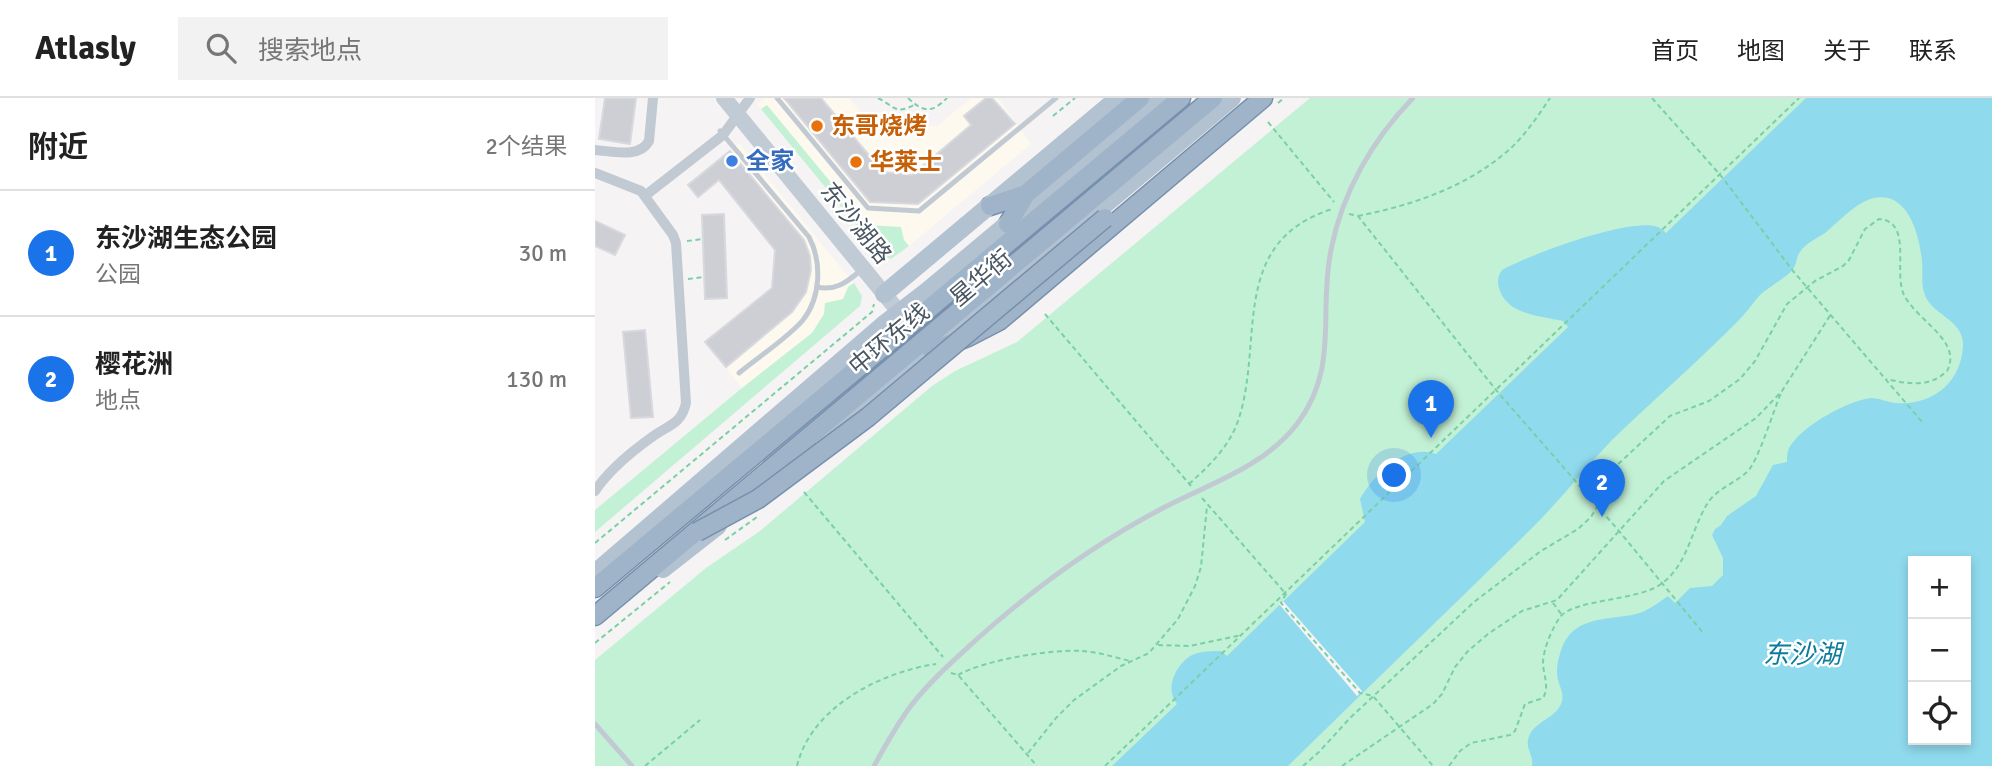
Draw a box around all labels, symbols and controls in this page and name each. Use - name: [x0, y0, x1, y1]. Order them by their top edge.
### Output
- search box: [178, 17, 668, 80]
- text: Atlasly: [35, 28, 136, 69]
- icon: search: [202, 29, 240, 67]
- text: 搜索地点: [258, 35, 362, 67]
- text: 首页: [1651, 36, 1699, 66]
- text: 地图: [1737, 36, 1785, 66]
- text: 关于: [1823, 36, 1871, 66]
- text: 联系: [1909, 36, 1957, 66]
- place label: 东哥烧烤: [831, 111, 927, 141]
- marker: 东哥烧烤: [809, 118, 825, 134]
- text: 附近: [28, 129, 88, 166]
- text: 2个结果: [486, 132, 567, 161]
- place label: 全家: [746, 146, 794, 176]
- place label: 华莱士: [870, 147, 942, 177]
- marker: 全家: [724, 153, 740, 169]
- marker: 华莱士: [848, 154, 864, 170]
- street label: 东沙湖路: [814, 176, 898, 270]
- text: 东沙湖生态公园: [95, 223, 277, 255]
- text: 1: [45, 239, 57, 268]
- text: 30 m: [519, 239, 567, 268]
- street label: 星华街: [944, 243, 1018, 313]
- text: 公园: [95, 260, 141, 289]
- street label: 中环东线: [843, 297, 935, 381]
- text: 樱花洲: [95, 349, 173, 381]
- text: 2: [45, 365, 57, 394]
- text: 130 m: [506, 365, 567, 394]
- pin: 1: [1408, 380, 1454, 438]
- text: 地点: [95, 386, 141, 415]
- your location: [1377, 458, 1411, 492]
- pin: 2: [1579, 459, 1625, 517]
- map controls: [1908, 556, 1971, 745]
- button: +: [1908, 556, 1971, 619]
- button: −: [1908, 619, 1971, 682]
- water label: 东沙湖: [1763, 639, 1845, 671]
- button: locate: [1908, 682, 1971, 745]

